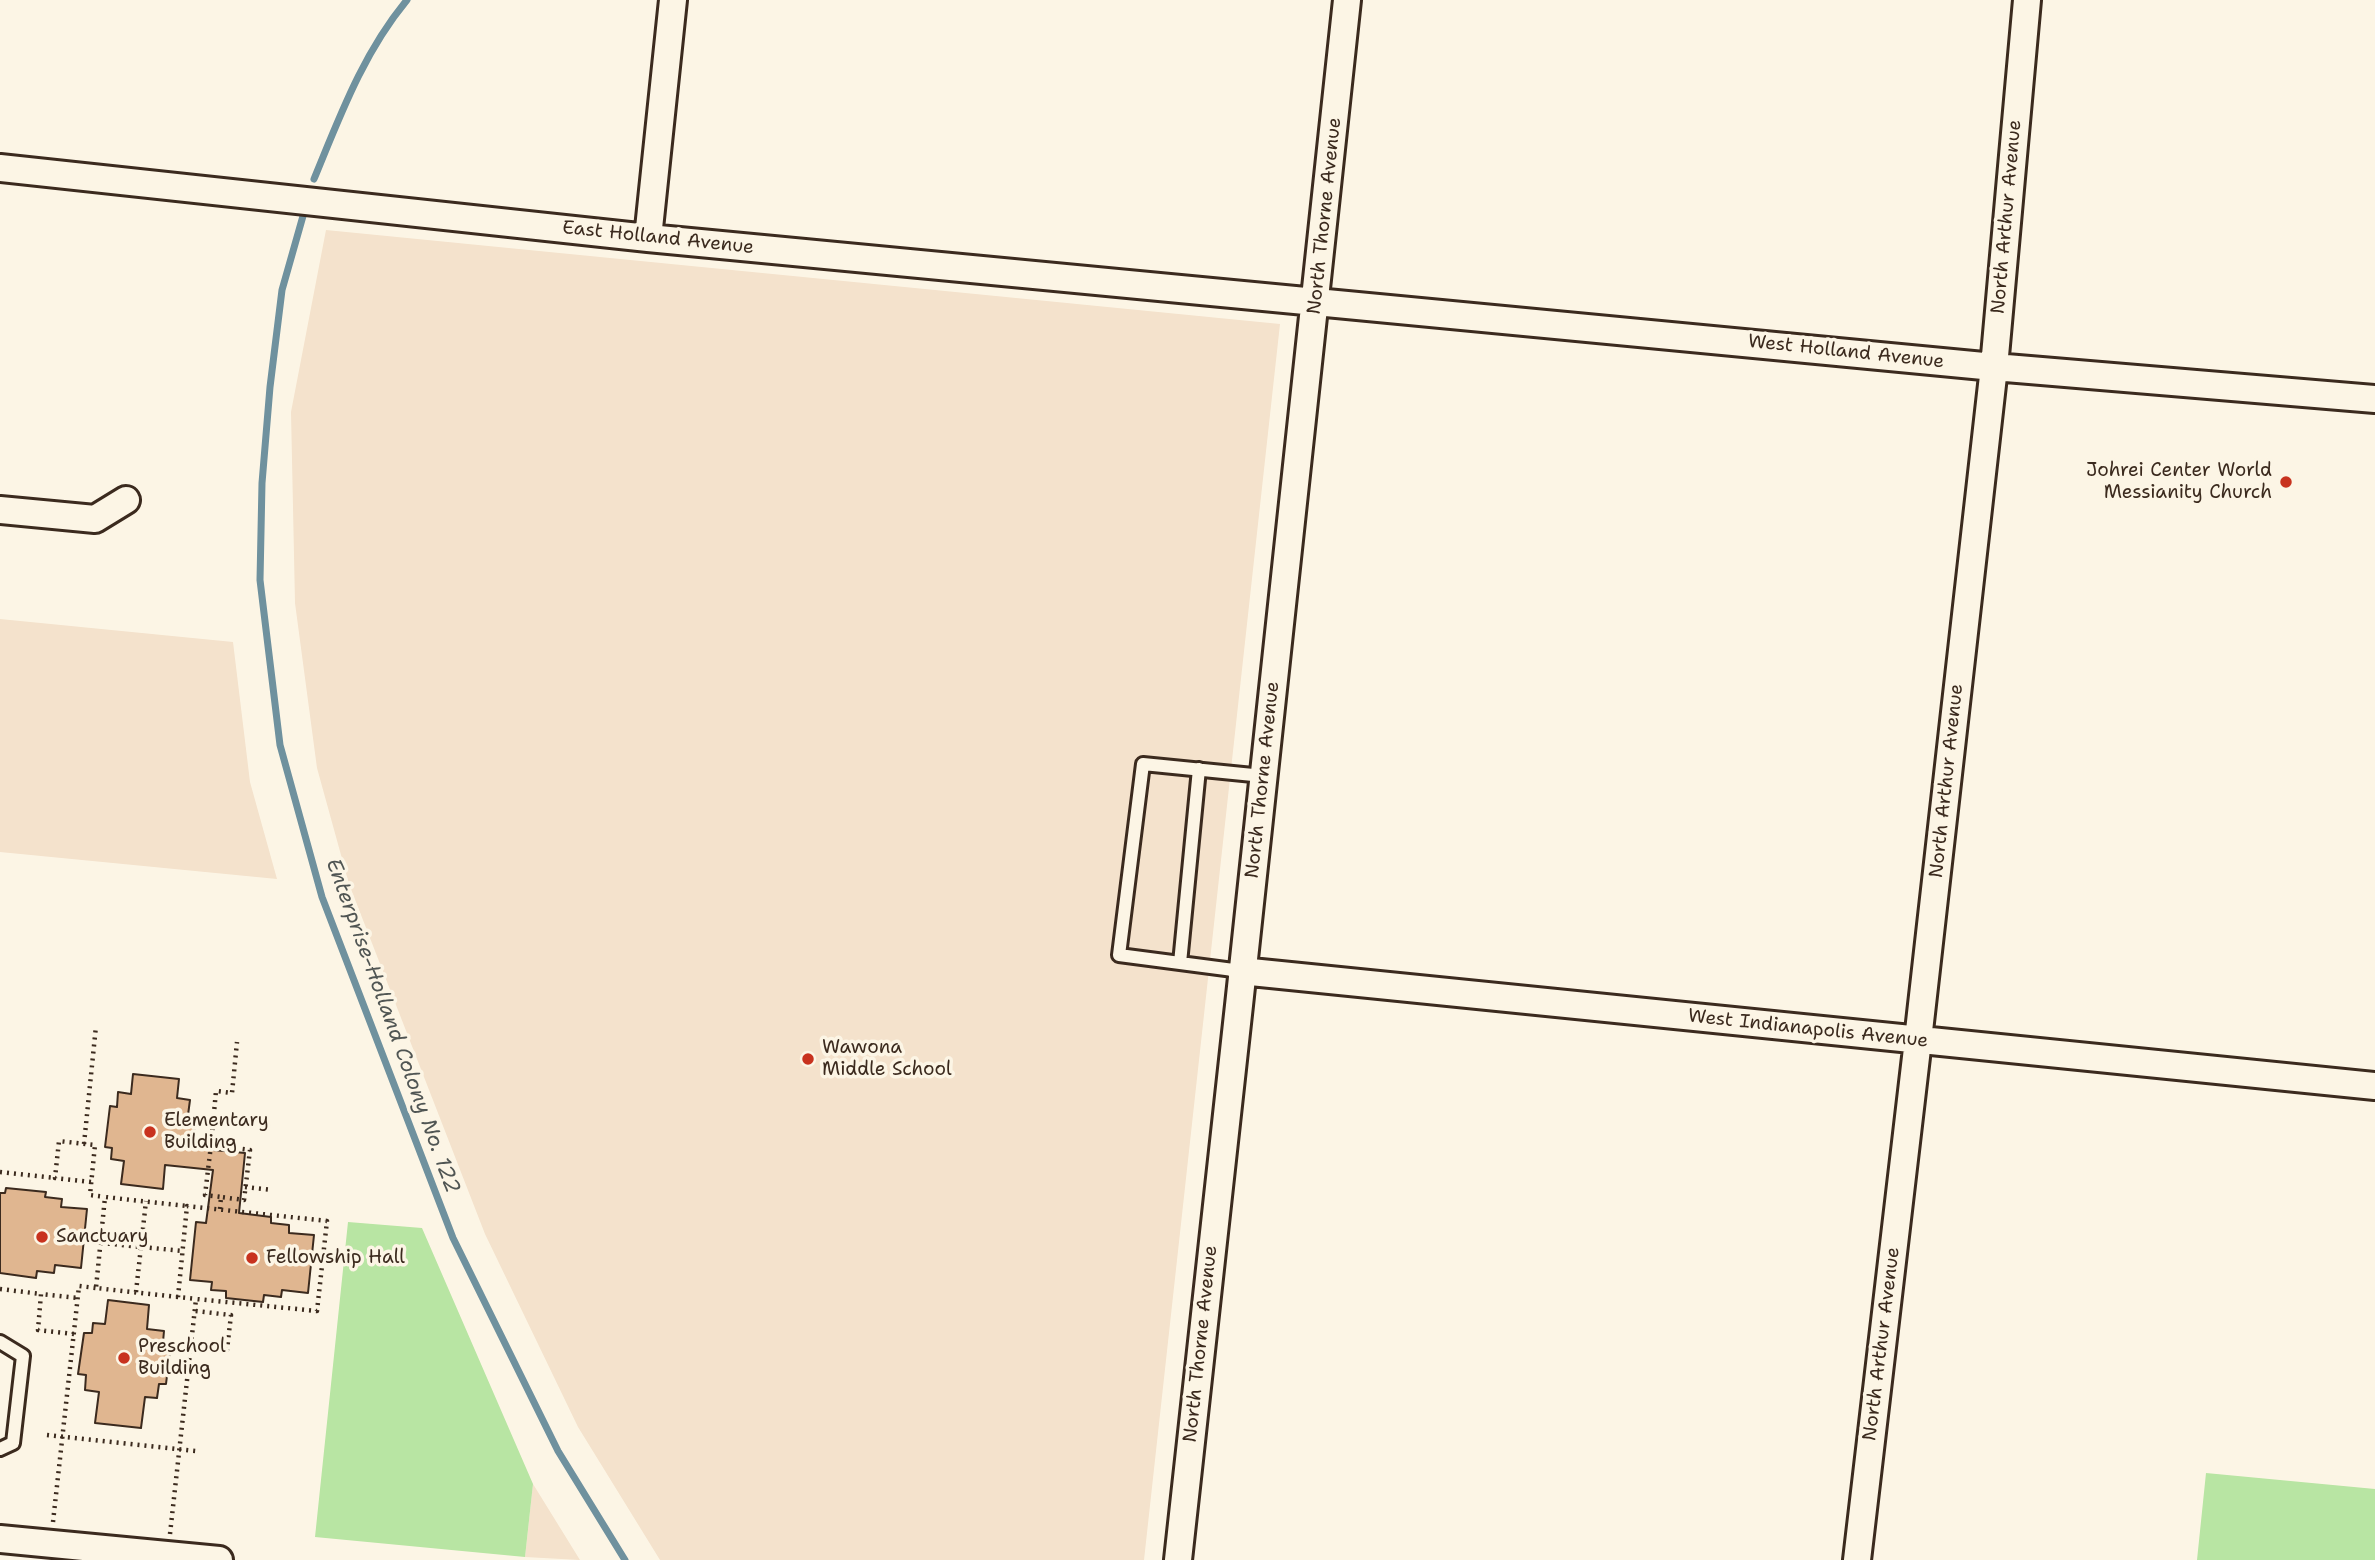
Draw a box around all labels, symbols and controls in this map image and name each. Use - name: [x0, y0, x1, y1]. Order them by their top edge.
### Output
- street label: North Thorne Avenue: [1303, 116, 1347, 316]
- street label: North Arthur Avenue: [1987, 119, 2027, 315]
- street label: East Holland Avenue: [561, 217, 755, 259]
- street label: West Holland Avenue: [1747, 330, 1945, 374]
- place label: Johrei Center World Messianity Church: [2086, 460, 2272, 504]
- marker: Johrei Center World Messianity Church: [2278, 474, 2294, 490]
- street label: North Thorne Avenue: [1241, 680, 1285, 880]
- street label: North Arthur Avenue: [1925, 683, 1969, 879]
- water label: Enterprise-Holland Colony No. 122: [320, 855, 464, 1197]
- street label: West Indianapolis Avenue: [1687, 1005, 1929, 1053]
- place label: Wawona Middle School: [822, 1037, 952, 1081]
- marker: Wawona Middle School: [800, 1051, 816, 1067]
- place label: Elementary Building: [164, 1110, 269, 1154]
- marker: Elementary Building: [142, 1124, 158, 1140]
- place label: Sanctuary: [56, 1226, 148, 1248]
- marker: Sanctuary: [34, 1229, 50, 1245]
- street label: North Thorne Avenue: [1179, 1244, 1223, 1444]
- street label: North Arthur Avenue: [1859, 1246, 1905, 1442]
- place label: Fellowship Hall: [266, 1247, 405, 1269]
- marker: Fellowship Hall: [244, 1250, 260, 1266]
- place label: Preschool Building: [138, 1336, 226, 1380]
- marker: Preschool Building: [116, 1350, 132, 1366]

